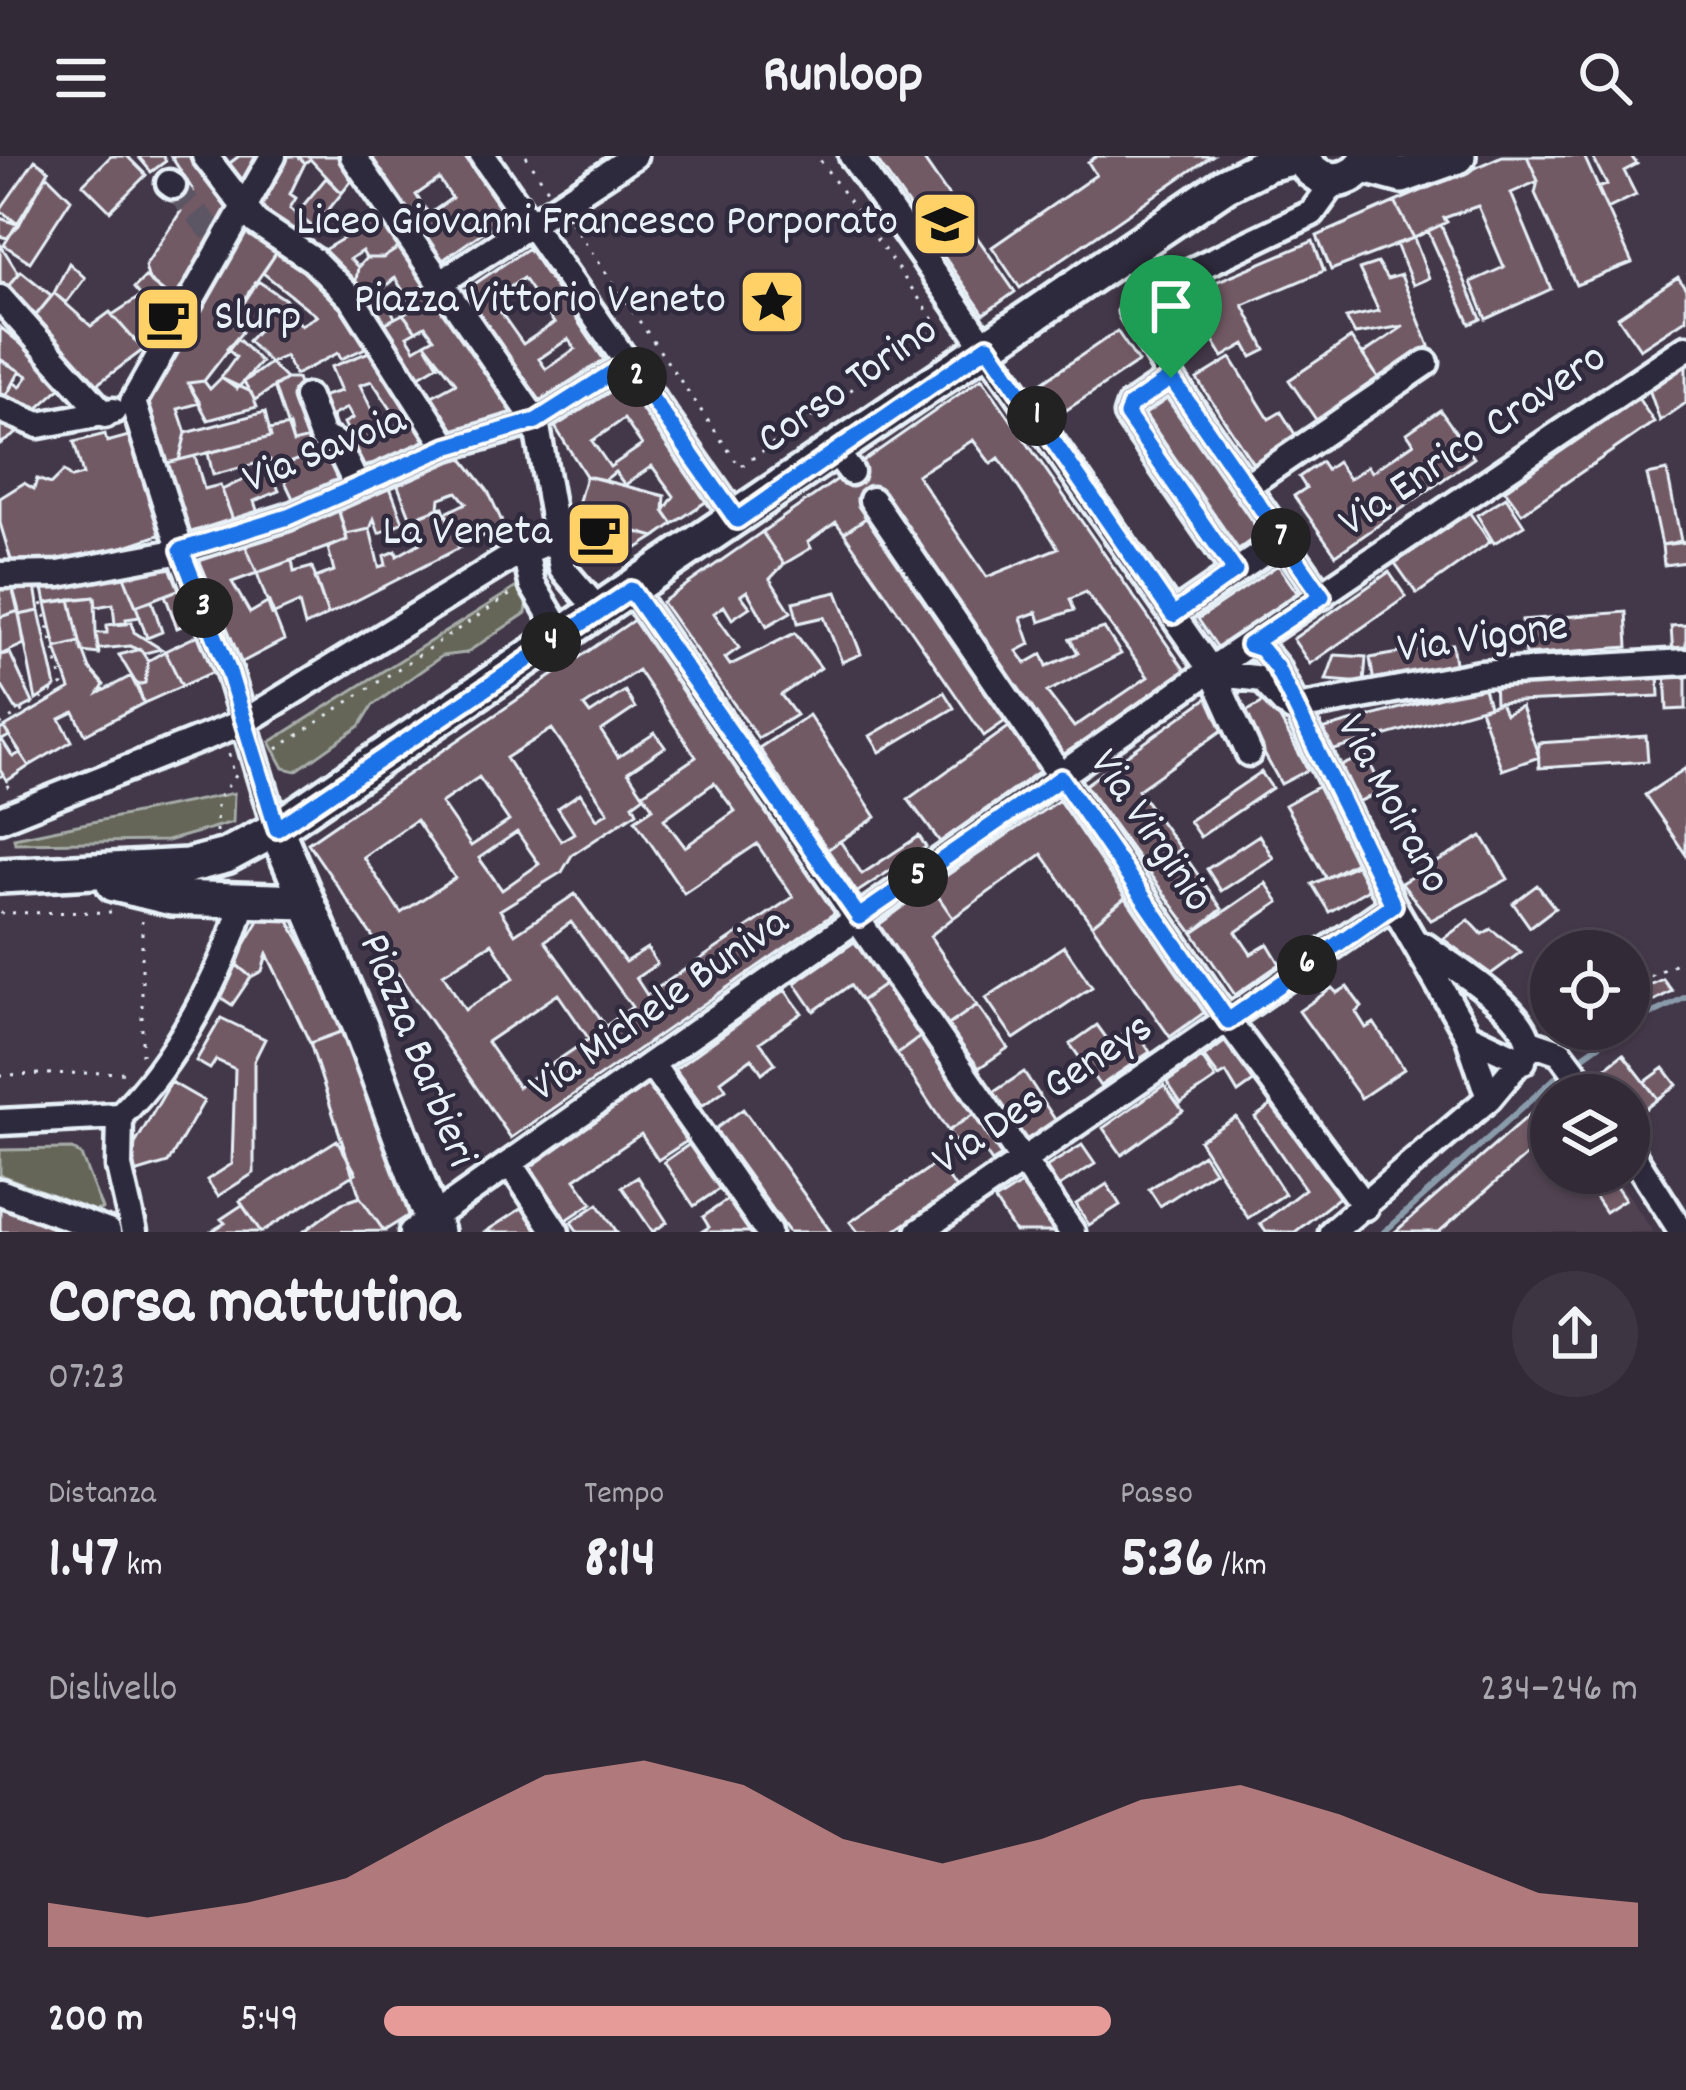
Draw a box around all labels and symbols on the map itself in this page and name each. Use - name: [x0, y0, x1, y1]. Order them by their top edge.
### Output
- school or university icon: Liceo Giovanni Francesco Porporato: [910, 189, 980, 259]
- place label: Liceo Giovanni Francesco Porporato: [296, 192, 898, 256]
- pin: [1120, 255, 1222, 378]
- place icon: Piazza Vittorio Veneto: [737, 267, 807, 337]
- place label: Piazza Vittorio Veneto: [354, 270, 726, 334]
- cafe icon: Slurp: [133, 284, 203, 354]
- place label: Slurp: [214, 287, 301, 351]
- street label: Corso Torino: [745, 301, 953, 473]
- street label: Via Enrico Cravero: [1327, 328, 1621, 556]
- pin: 2: [607, 347, 667, 407]
- pin: 1: [1007, 386, 1067, 446]
- street label: Via Savoia: [234, 390, 417, 514]
- cafe icon: La Veneta: [564, 499, 634, 569]
- place label: La Veneta: [382, 502, 553, 566]
- pin: 7: [1251, 508, 1311, 568]
- pin: 3: [173, 578, 233, 638]
- street label: Via Vigone: [1394, 596, 1572, 684]
- pin: 4: [521, 612, 581, 672]
- street label: Via Moirano: [1317, 704, 1465, 906]
- street label: Via Virginio: [1071, 737, 1227, 927]
- pin: 5: [888, 847, 948, 907]
- street label: Via Michele Buniva: [517, 893, 804, 1121]
- street label: Piazza Barbieri: [339, 925, 491, 1177]
- pin: 6: [1277, 935, 1337, 995]
- street label: Via Des Geneys: [921, 998, 1167, 1194]

